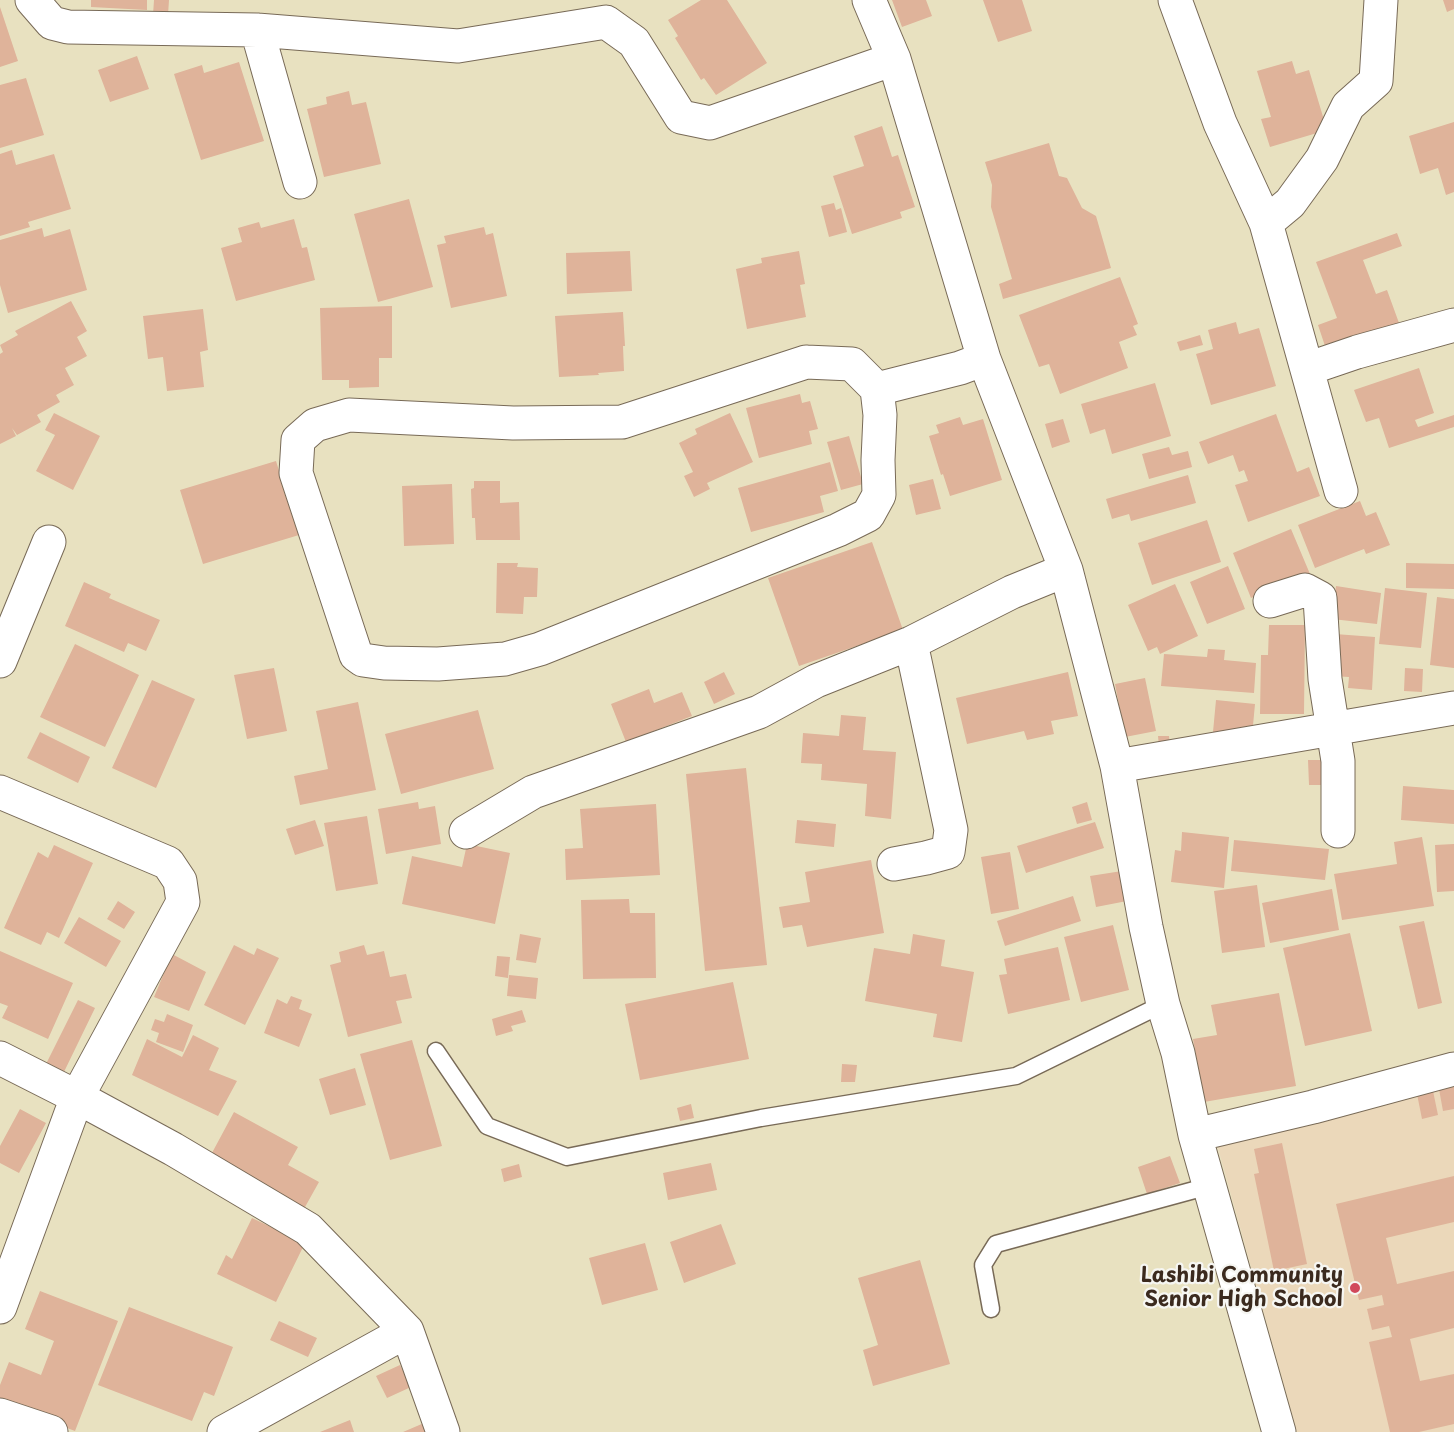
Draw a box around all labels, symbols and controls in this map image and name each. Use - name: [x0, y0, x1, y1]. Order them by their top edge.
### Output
- place label: Lashibi Community Senior High School: [1141, 1263, 1343, 1313]
- marker: Lashibi Community Senior High School: [1348, 1281, 1362, 1295]

